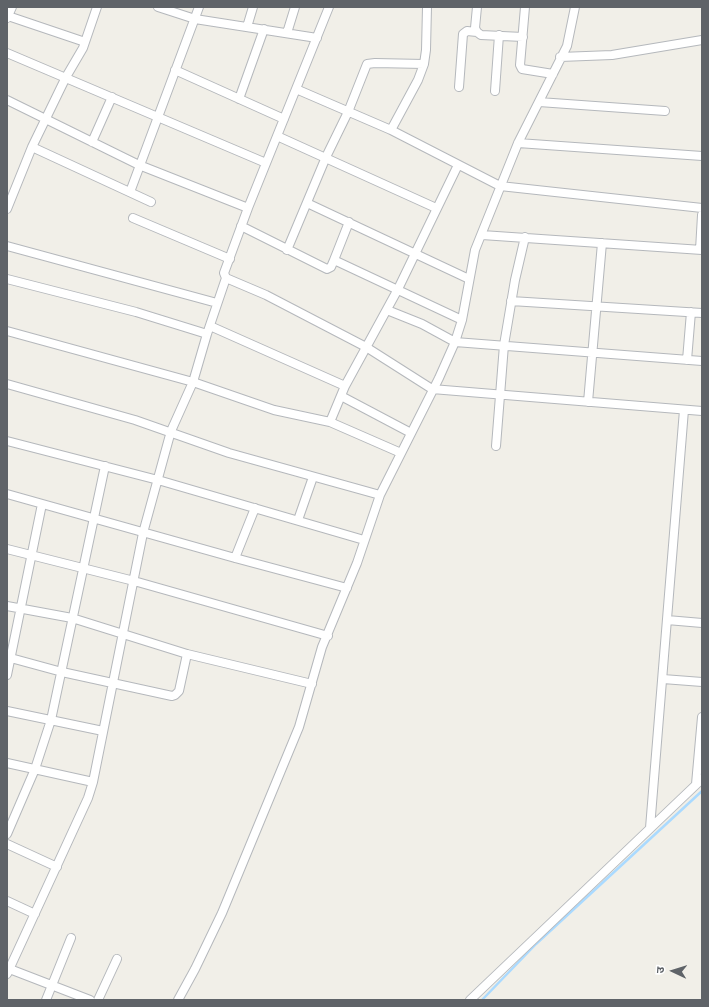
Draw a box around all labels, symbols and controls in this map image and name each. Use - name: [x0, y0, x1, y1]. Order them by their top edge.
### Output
- north arrow: [653, 951, 693, 991]
- text: उ: [654, 966, 667, 974]

